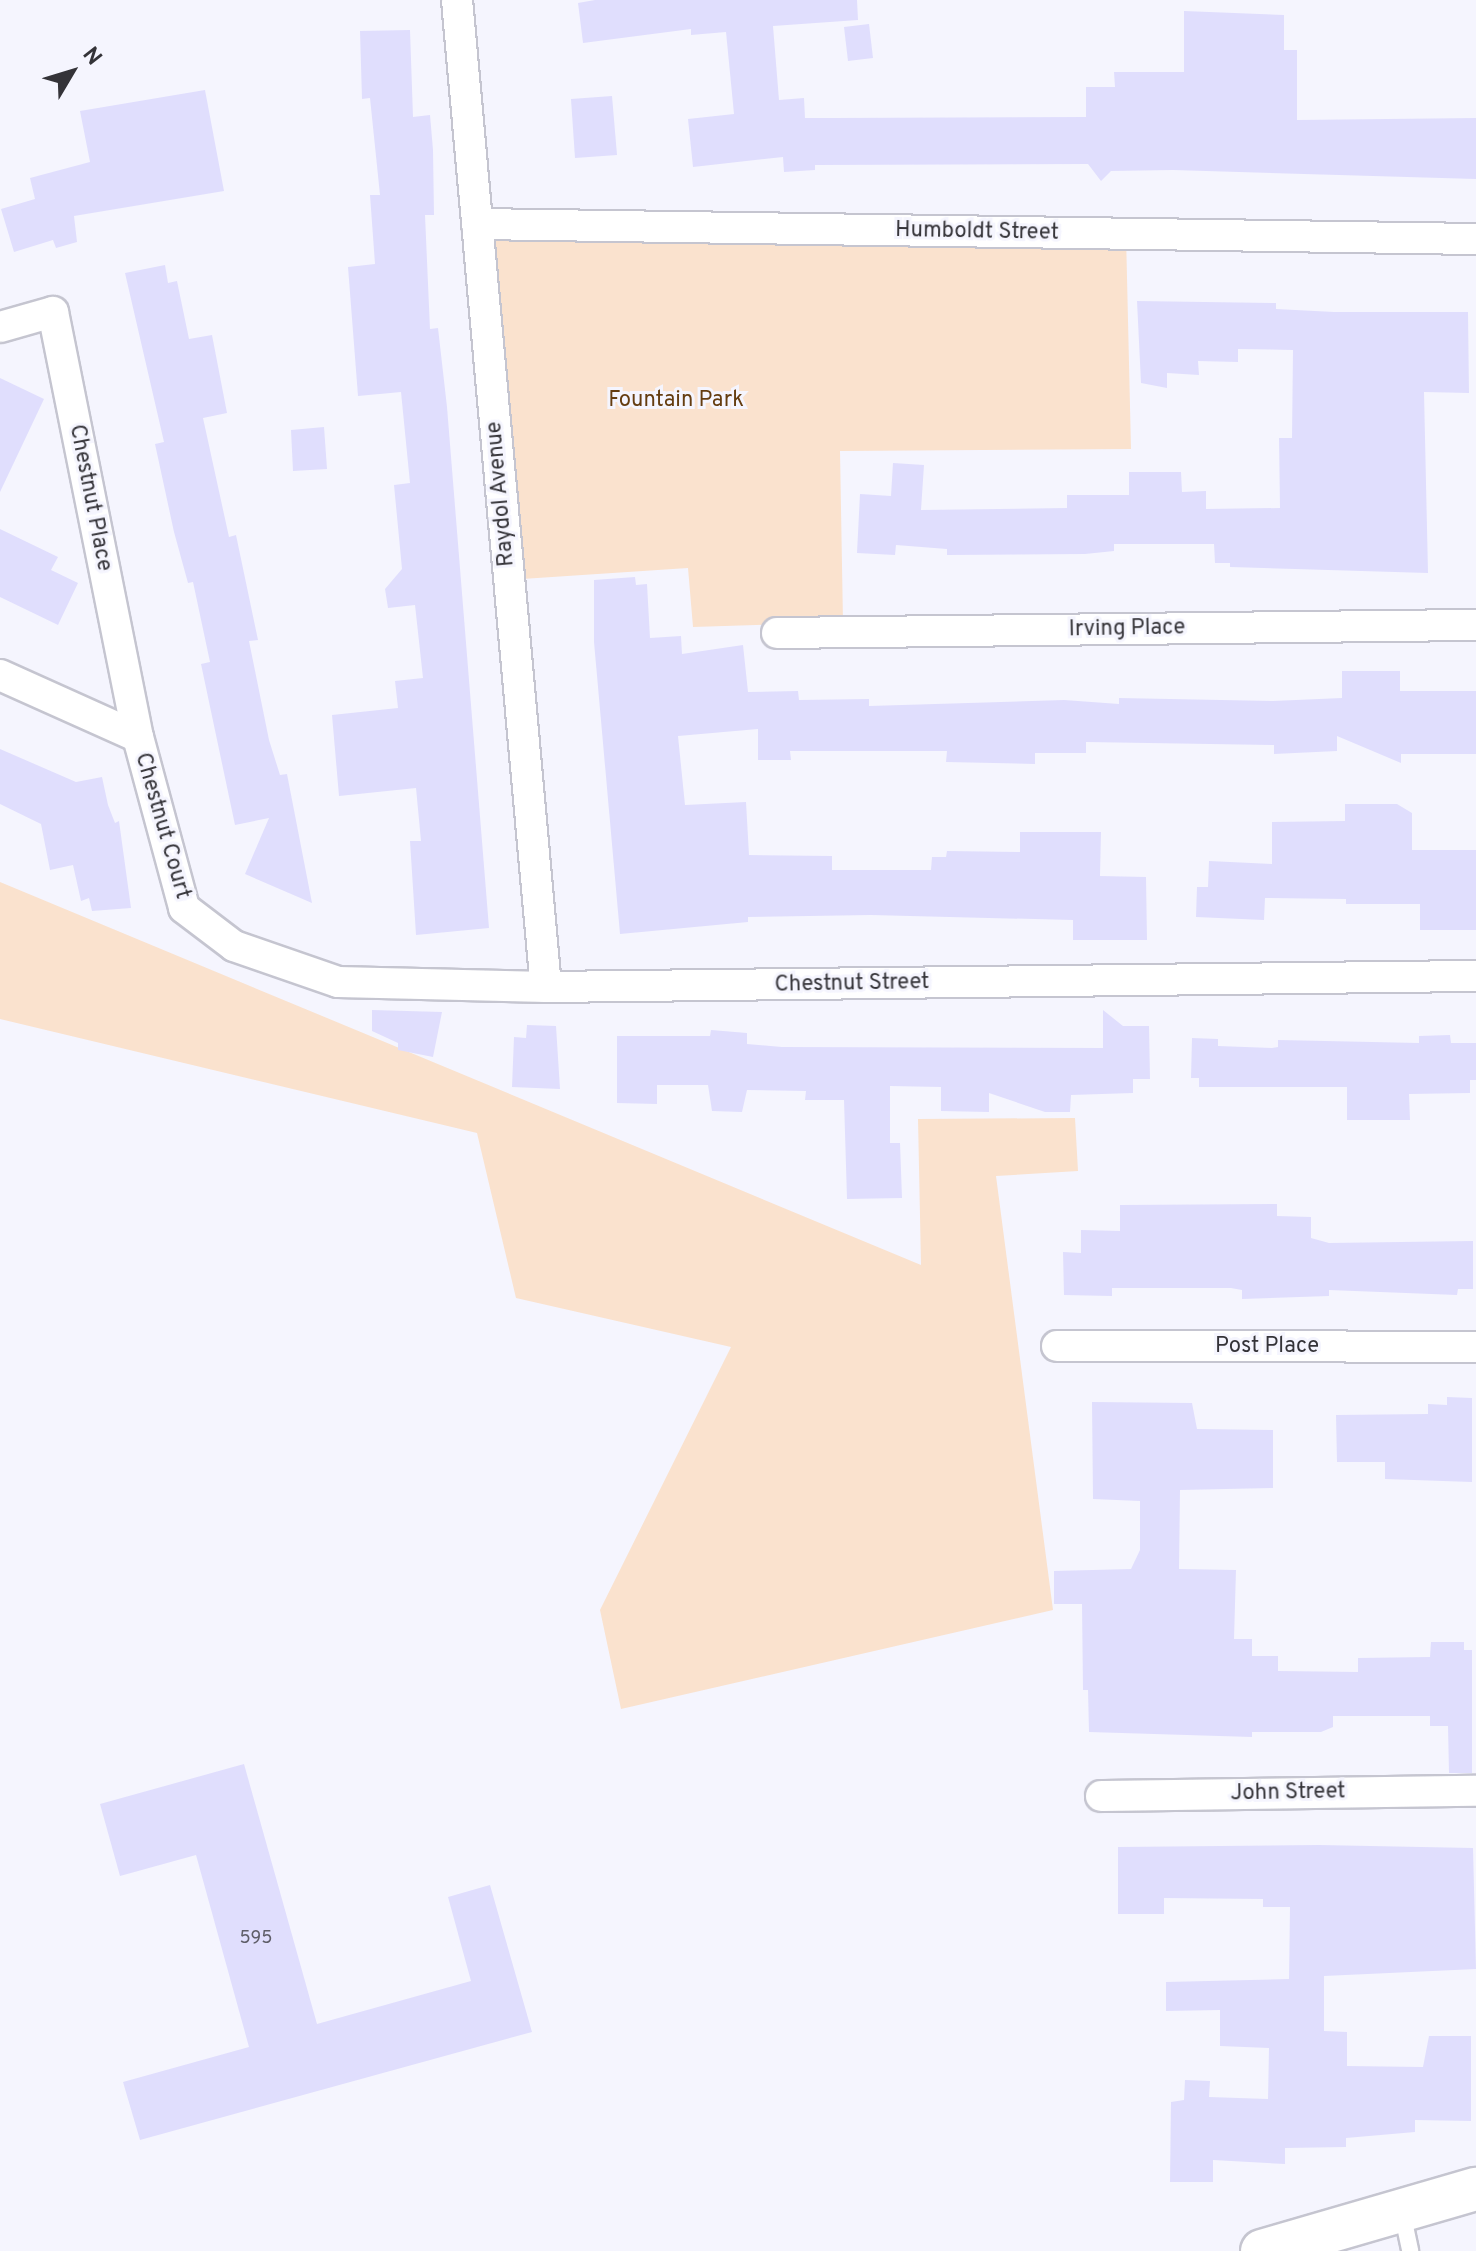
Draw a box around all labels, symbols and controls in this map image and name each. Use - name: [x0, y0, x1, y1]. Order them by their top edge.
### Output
- north arrow: [32, 32, 112, 112]
- text: N: [76, 42, 107, 71]
- street label: Humboldt Street: [895, 217, 1059, 247]
- park label: Fountain Park: [608, 388, 744, 414]
- street label: Raydol Avenue: [481, 420, 521, 568]
- street label: Chestnut Place: [63, 422, 117, 574]
- street label: Irving Place: [1068, 615, 1186, 643]
- street label: Chestnut Court: [129, 750, 195, 902]
- street label: Chestnut Street: [774, 969, 930, 999]
- street label: Post Place: [1215, 1334, 1319, 1360]
- street label: John Street: [1230, 1779, 1346, 1807]
- house number: 595: [240, 1928, 272, 1950]

